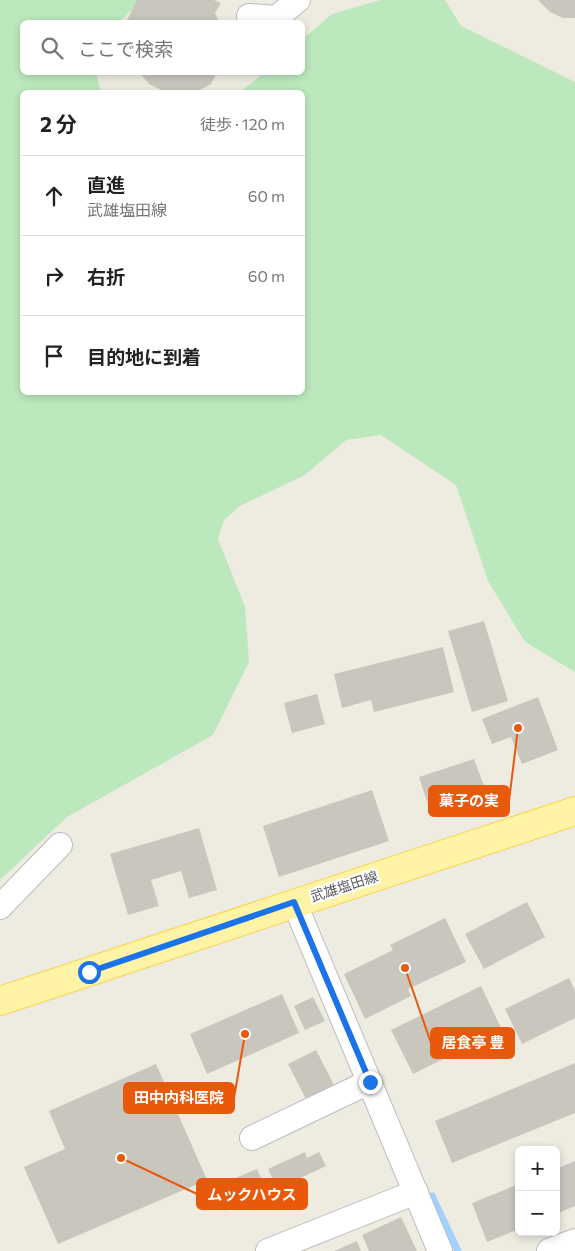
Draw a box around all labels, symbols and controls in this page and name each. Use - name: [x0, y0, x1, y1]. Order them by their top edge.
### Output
- search box: [20, 20, 305, 75]
- icon: search: [38, 34, 66, 62]
- text: ここで検索: [78, 37, 173, 60]
- text: 2 分: [40, 111, 77, 136]
- text: 徒歩 · 120 m: [200, 114, 285, 133]
- text: 直進: [87, 173, 125, 196]
- icon: ahead: [40, 182, 68, 210]
- text: 60 m: [248, 186, 285, 205]
- text: 武雄塩田線: [87, 200, 167, 219]
- icon: right: [40, 262, 68, 290]
- text: 右折: [87, 265, 125, 288]
- text: 60 m: [248, 266, 285, 285]
- icon: arrive: [40, 342, 68, 370]
- text: 目的地に到着: [87, 345, 201, 368]
- callout: 菓子の実: [429, 786, 509, 816]
- text: 菓子の実: [439, 791, 499, 809]
- street label: 武雄塩田線: [308, 867, 380, 905]
- route start: [78, 961, 101, 984]
- callout: 居食亭 豊: [431, 1028, 514, 1058]
- text: 居食亭 豊: [442, 1033, 504, 1051]
- route end: [359, 1071, 382, 1094]
- callout: 田中内科医院: [124, 1083, 234, 1113]
- text: 田中内科医院: [134, 1088, 224, 1106]
- map controls: [515, 1146, 560, 1236]
- button: +: [515, 1146, 560, 1191]
- callout: ムックハウス: [197, 1179, 307, 1209]
- text: ムックハウス: [207, 1185, 297, 1203]
- button: −: [515, 1191, 560, 1236]

